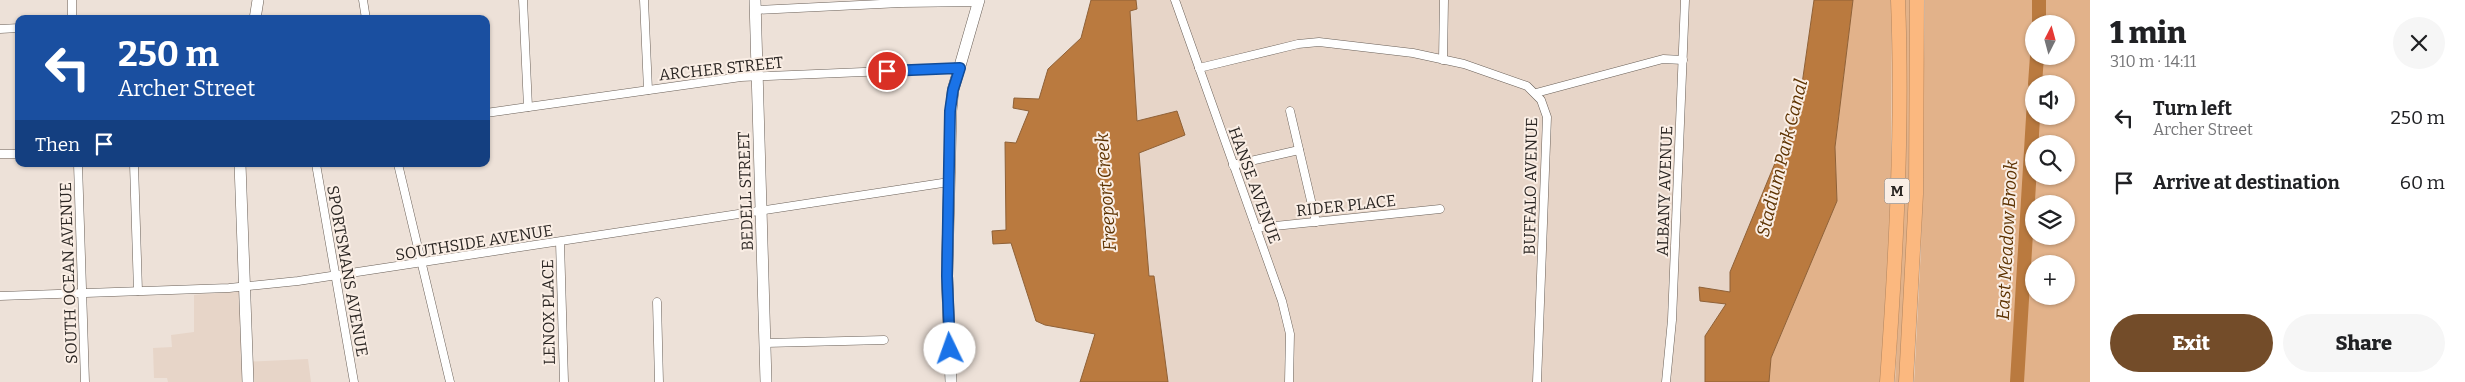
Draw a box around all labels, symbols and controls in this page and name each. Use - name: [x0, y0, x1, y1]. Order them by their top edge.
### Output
- north arrow: [2025, 15, 2075, 65]
- map controls: [2025, 15, 2075, 305]
- text: 1 min: [2110, 15, 2186, 51]
- button: close: [2393, 17, 2445, 69]
- text: 250 m: [118, 33, 219, 75]
- icon: left: [35, 35, 100, 100]
- pin: [866, 50, 908, 92]
- text: 310 m · 14:11: [2110, 52, 2196, 71]
- street label: ARCHER STREET: [658, 53, 784, 84]
- icon: arrive: [873, 57, 901, 85]
- text: Archer Street: [118, 75, 255, 102]
- button: sound: [2025, 75, 2075, 125]
- water label: Stadium Park Canal: [1752, 77, 1812, 239]
- text: Turn left: [2153, 97, 2232, 120]
- icon: left: [2110, 104, 2138, 132]
- text: 250 m: [2390, 106, 2445, 129]
- street label: BUFFALO AVENUE: [1520, 117, 1541, 255]
- text: Archer Street: [2153, 120, 2253, 139]
- street label: HANSE AVENUE: [1225, 124, 1284, 246]
- street label: ALBANY AVENUE: [1653, 125, 1676, 257]
- icon: arrive: [90, 130, 118, 158]
- street label: BEDELL STREET: [734, 131, 757, 251]
- water label: Freeport Creek: [1091, 132, 1121, 252]
- text: Then: [35, 133, 80, 156]
- button: search: [2025, 135, 2075, 185]
- water label: East Meadow Brook: [1992, 159, 2022, 320]
- icon: arrive: [2110, 169, 2138, 197]
- text: Arrive at destination: [2153, 171, 2340, 194]
- text: 60 m: [2400, 171, 2445, 194]
- road number: M: [1884, 178, 1910, 204]
- street label: SOUTH OCEAN AVENUE: [56, 182, 81, 364]
- street label: SPORTSMANS AVENUE: [323, 184, 372, 358]
- street label: RIDER PLACE: [1295, 191, 1397, 220]
- button: layers: [2025, 195, 2075, 245]
- street label: SOUTHSIDE AVENUE: [394, 221, 554, 264]
- button: +: [2025, 255, 2075, 305]
- street label: LENOX PLACE: [538, 259, 559, 365]
- button: Exit: [2110, 314, 2273, 372]
- button: Share: [2283, 314, 2445, 372]
- position arrow: [923, 322, 975, 374]

